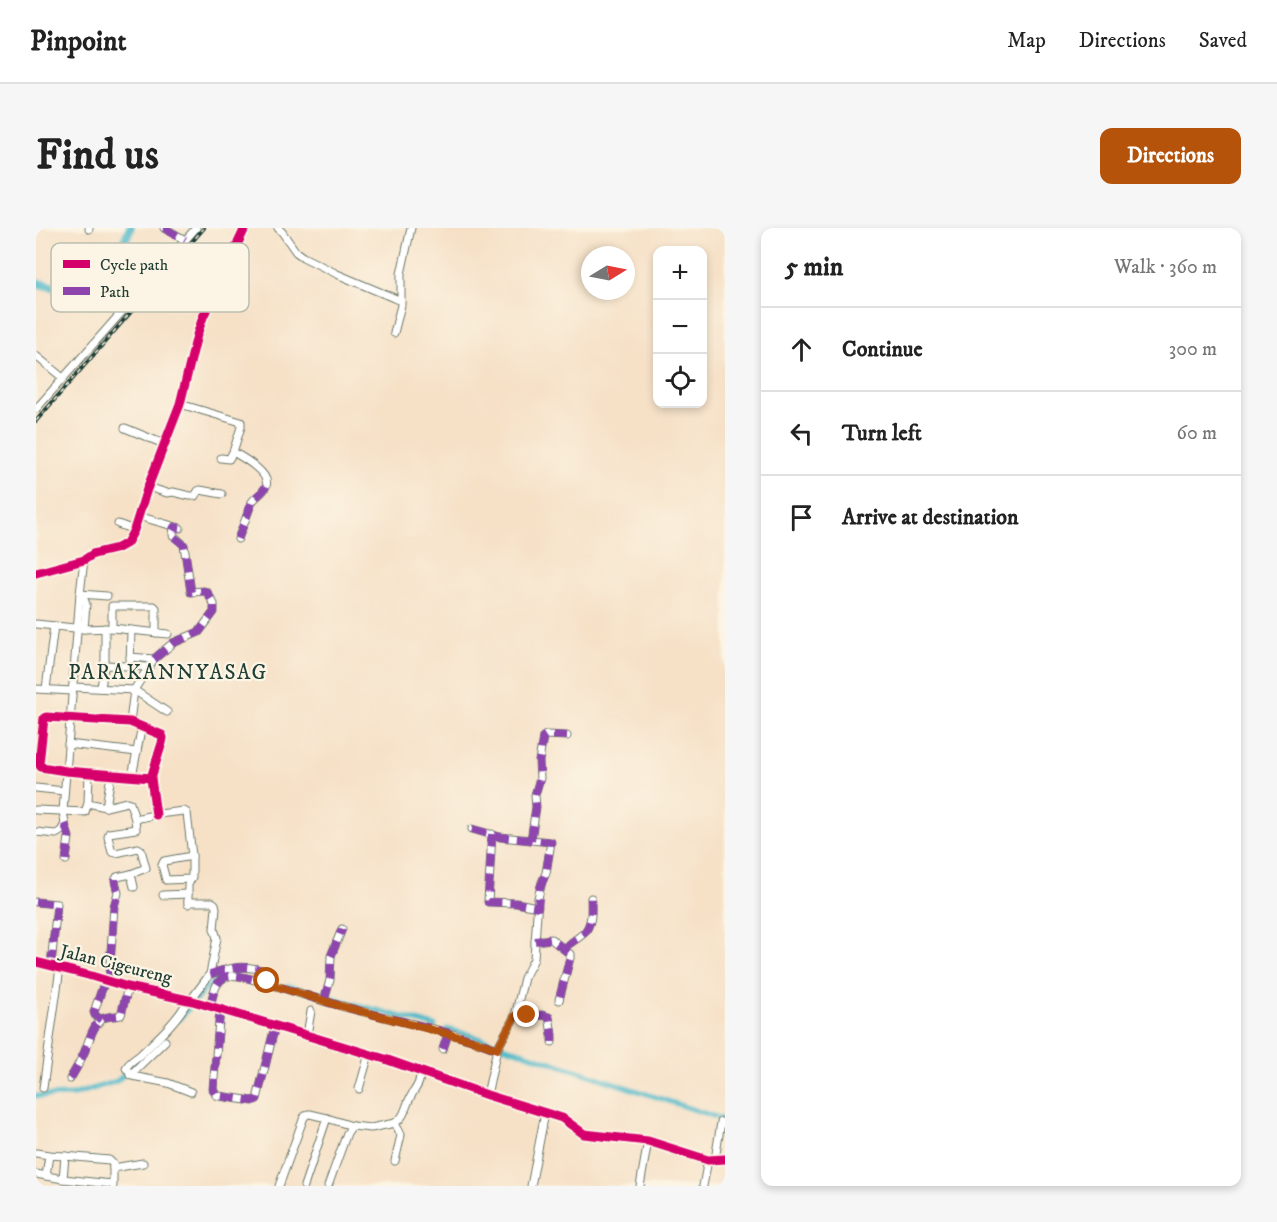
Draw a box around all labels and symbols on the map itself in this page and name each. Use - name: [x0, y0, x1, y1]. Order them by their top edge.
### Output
- legend: [51, 243, 249, 312]
- north arrow: [581, 246, 635, 300]
- text: Cycle path: [100, 255, 169, 275]
- text: Path: [100, 282, 130, 302]
- district label: PARAKANNYASAG: [68, 660, 268, 686]
- street label: Jalan Cigeureng: [56, 940, 174, 990]
- route start: [253, 967, 279, 993]
- route end: [513, 1001, 539, 1027]

